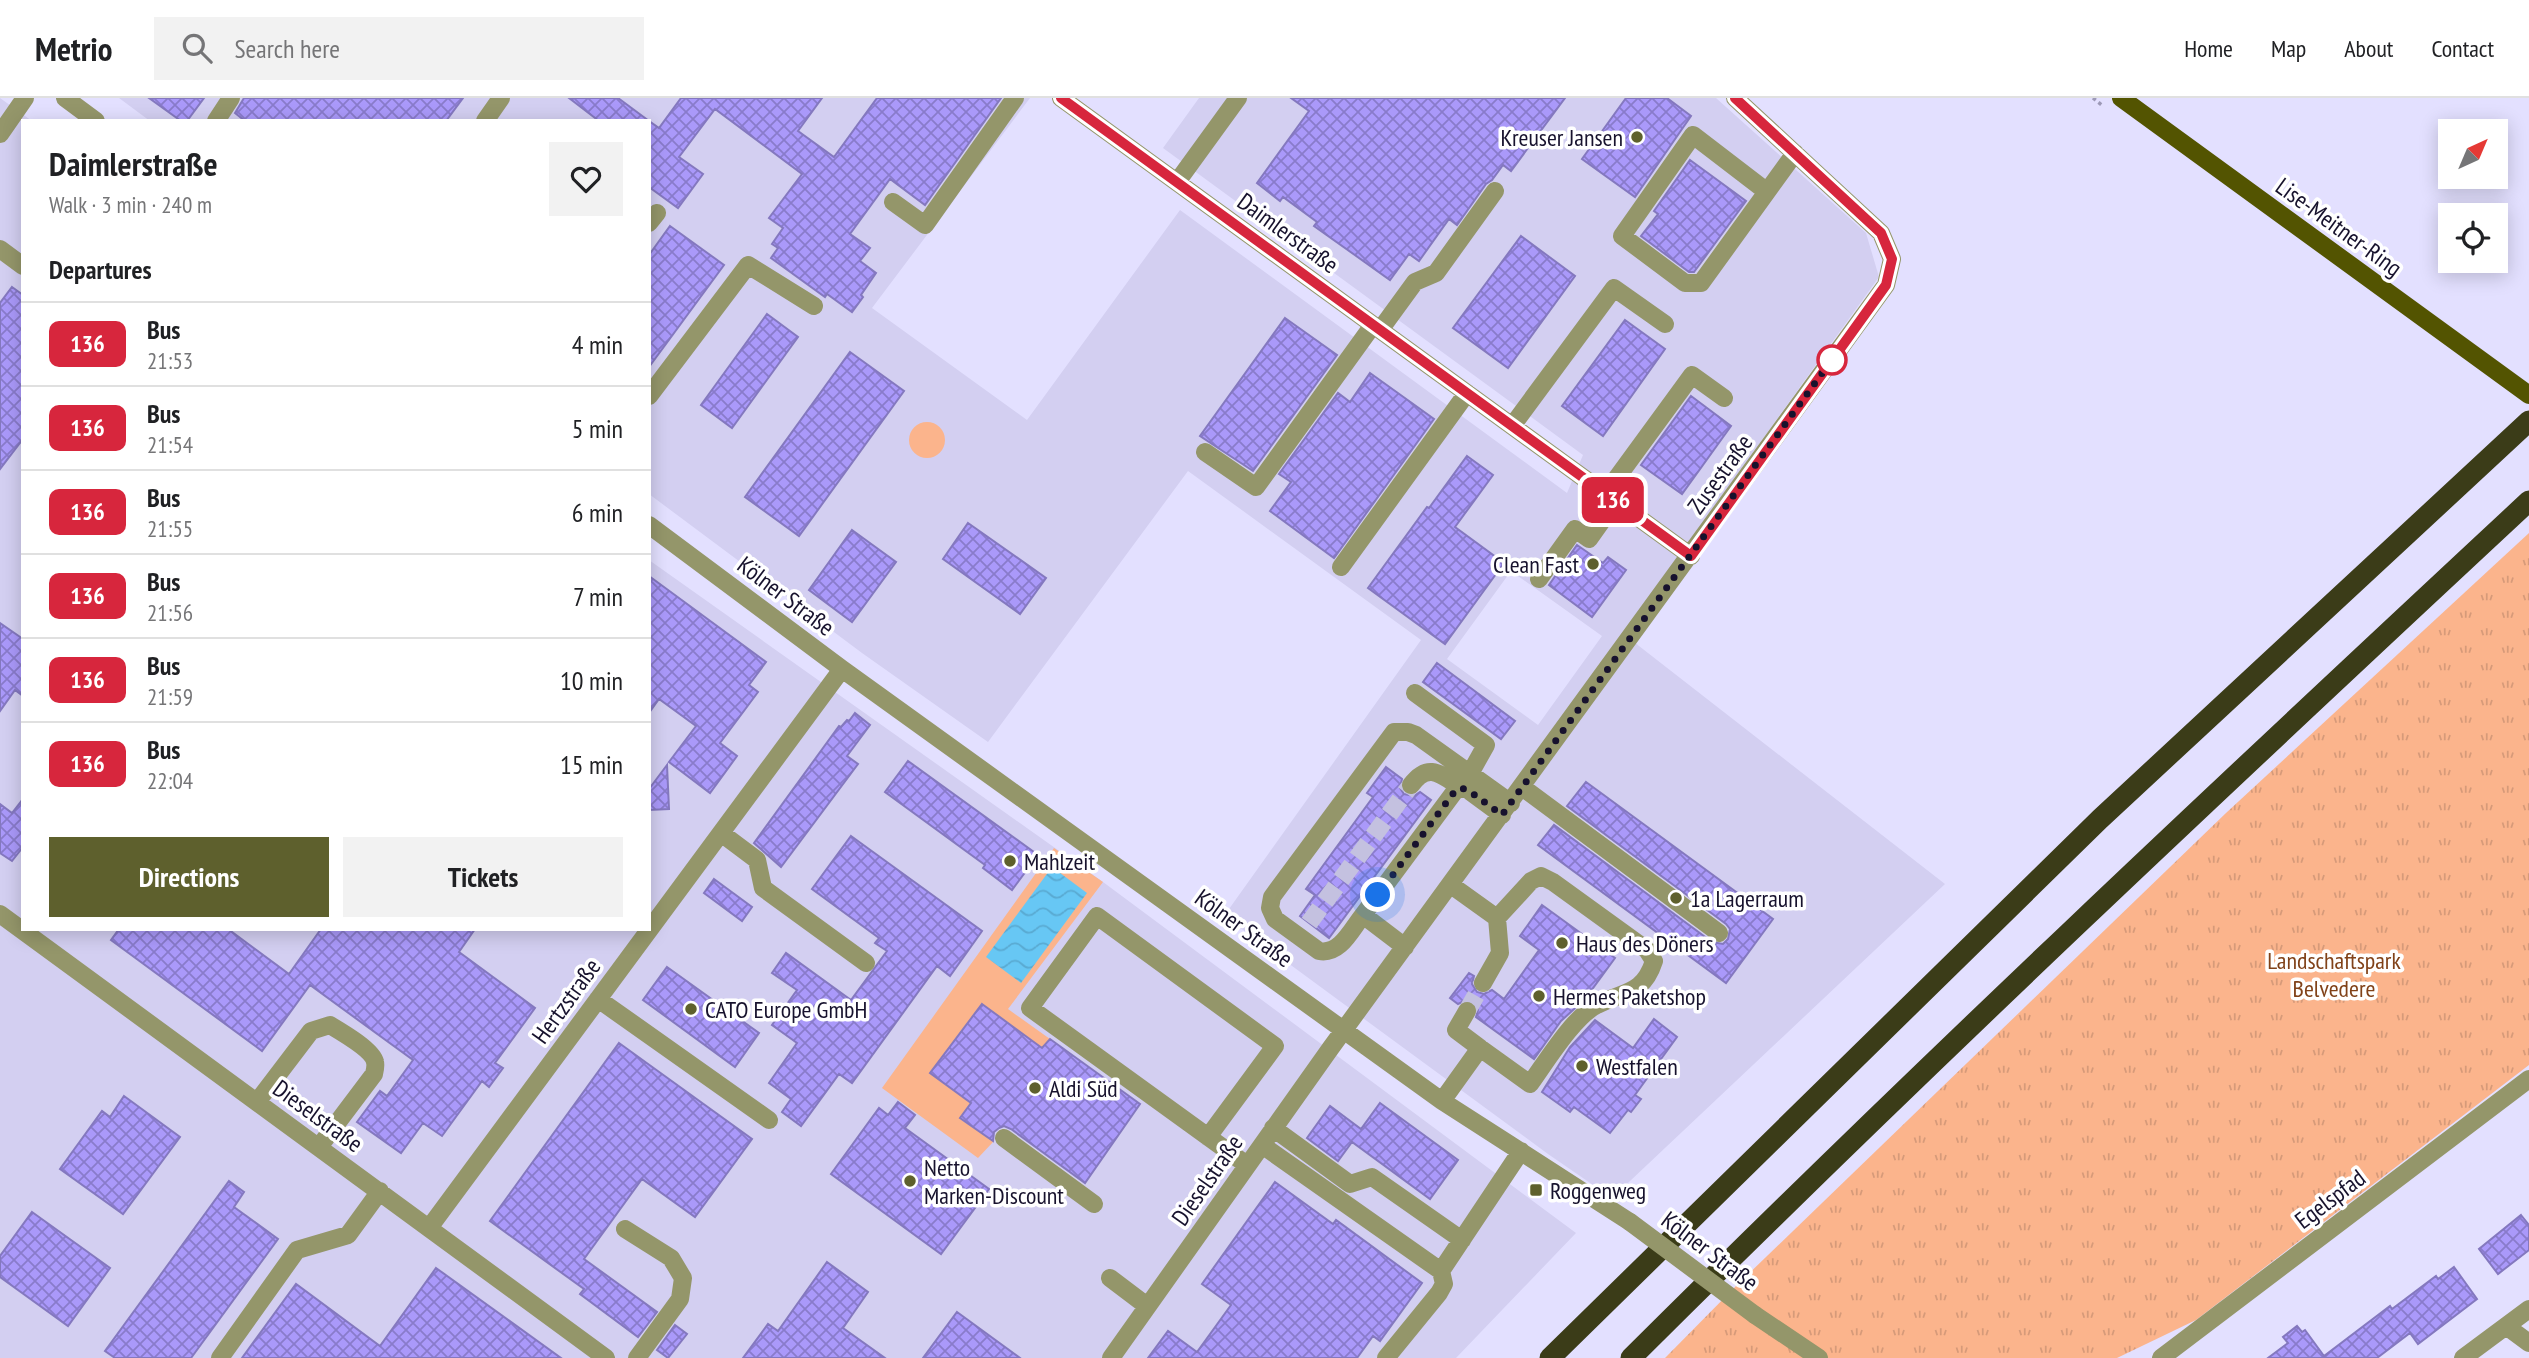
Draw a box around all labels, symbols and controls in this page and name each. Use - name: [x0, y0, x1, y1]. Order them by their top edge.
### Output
- search box: [154, 17, 644, 80]
- text: Metrio: [35, 27, 112, 70]
- icon: search: [178, 29, 216, 67]
- text: Search here: [234, 32, 340, 65]
- text: Home: [2184, 33, 2233, 64]
- text: Map: [2271, 33, 2306, 64]
- text: About: [2344, 33, 2393, 64]
- text: Contact: [2431, 33, 2494, 64]
- north arrow: [2438, 119, 2508, 189]
- map controls: [2438, 119, 2508, 273]
- place label: Kreuser Jansen: [1501, 122, 1623, 153]
- marker: Kreuser Jansen: [1629, 129, 1645, 145]
- text: Daimlerstraße: [49, 142, 218, 185]
- button: heart: [549, 142, 623, 216]
- street label: Lise-Meitner-Ring: [2270, 171, 2408, 283]
- street label: Daimlerstraße: [1231, 186, 1345, 280]
- text: Walk · 3 min · 240 m: [49, 190, 212, 219]
- button: locate: [2438, 203, 2508, 273]
- text: Departures: [49, 253, 152, 286]
- text: Bus: [147, 313, 180, 346]
- text: 136: [70, 328, 105, 359]
- text: 4 min: [572, 328, 623, 361]
- unlabelled marker: [1817, 345, 1847, 375]
- text: 21:53: [147, 346, 193, 375]
- text: Bus: [147, 397, 180, 430]
- text: 136: [70, 412, 105, 443]
- text: 5 min: [572, 412, 623, 445]
- street label: Zusestraße: [1681, 428, 1759, 520]
- text: 21:54: [147, 430, 193, 459]
- line badge: 136: [1573, 477, 1653, 523]
- text: Bus: [147, 481, 180, 514]
- text: 136: [1596, 484, 1630, 515]
- text: 136: [70, 496, 105, 527]
- text: 6 min: [572, 496, 623, 529]
- text: 21:55: [147, 514, 193, 543]
- street label: Kölner Straße: [731, 549, 841, 643]
- place label: Clean Fast: [1493, 549, 1579, 580]
- marker: Clean Fast: [1585, 556, 1601, 572]
- text: Bus: [147, 565, 180, 598]
- text: 136: [70, 580, 105, 611]
- text: 7 min: [573, 580, 623, 613]
- text: 21:56: [147, 598, 193, 627]
- text: Bus: [147, 649, 180, 682]
- text: 136: [70, 664, 105, 695]
- text: 10 min: [560, 664, 623, 697]
- text: 21:59: [147, 682, 193, 711]
- text: Bus: [147, 733, 180, 766]
- text: 136: [70, 748, 105, 779]
- text: 15 min: [560, 748, 623, 781]
- text: 22:04: [147, 766, 193, 795]
- button: Directions: [49, 837, 329, 917]
- button: Tickets: [343, 837, 623, 917]
- place label: Mahlzeit: [1024, 846, 1096, 877]
- marker: Mahlzeit: [1002, 853, 1018, 869]
- your location: [1360, 877, 1395, 912]
- street label: Kölner Straße: [1189, 882, 1299, 974]
- place label: 1a Lagerraum: [1690, 883, 1804, 914]
- marker: 1a Lagerraum: [1668, 890, 1684, 906]
- place label: Haus des Döners: [1576, 928, 1714, 959]
- marker: Haus des Döners: [1554, 935, 1570, 951]
- park label: Landschaftspark Belvedere: [2267, 945, 2401, 1004]
- street label: Hertzstraße: [525, 952, 607, 1050]
- place label: Hermes Paketshop: [1553, 981, 1706, 1012]
- marker: Hermes Paketshop: [1531, 988, 1547, 1004]
- place label: CATO Europe GmbH: [705, 994, 867, 1025]
- marker: CATO Europe GmbH: [683, 1001, 699, 1017]
- place label: Westfalen: [1596, 1051, 1678, 1082]
- marker: Westfalen: [1574, 1058, 1590, 1074]
- street label: Dieselstraße: [267, 1073, 369, 1159]
- place label: Aldi Süd: [1049, 1073, 1118, 1104]
- marker: Aldi Süd: [1027, 1080, 1043, 1096]
- street label: Dieselstraße: [1165, 1129, 1249, 1231]
- place label: Netto Marken-Discount: [924, 1152, 1064, 1211]
- street label: Egelspfad: [2288, 1162, 2372, 1236]
- marker: Netto Marken-Discount: [902, 1173, 918, 1189]
- place label: Roggenweg: [1550, 1175, 1646, 1206]
- marker: Roggenweg: [1528, 1182, 1544, 1198]
- street label: Kölner Straße: [1655, 1204, 1765, 1298]

